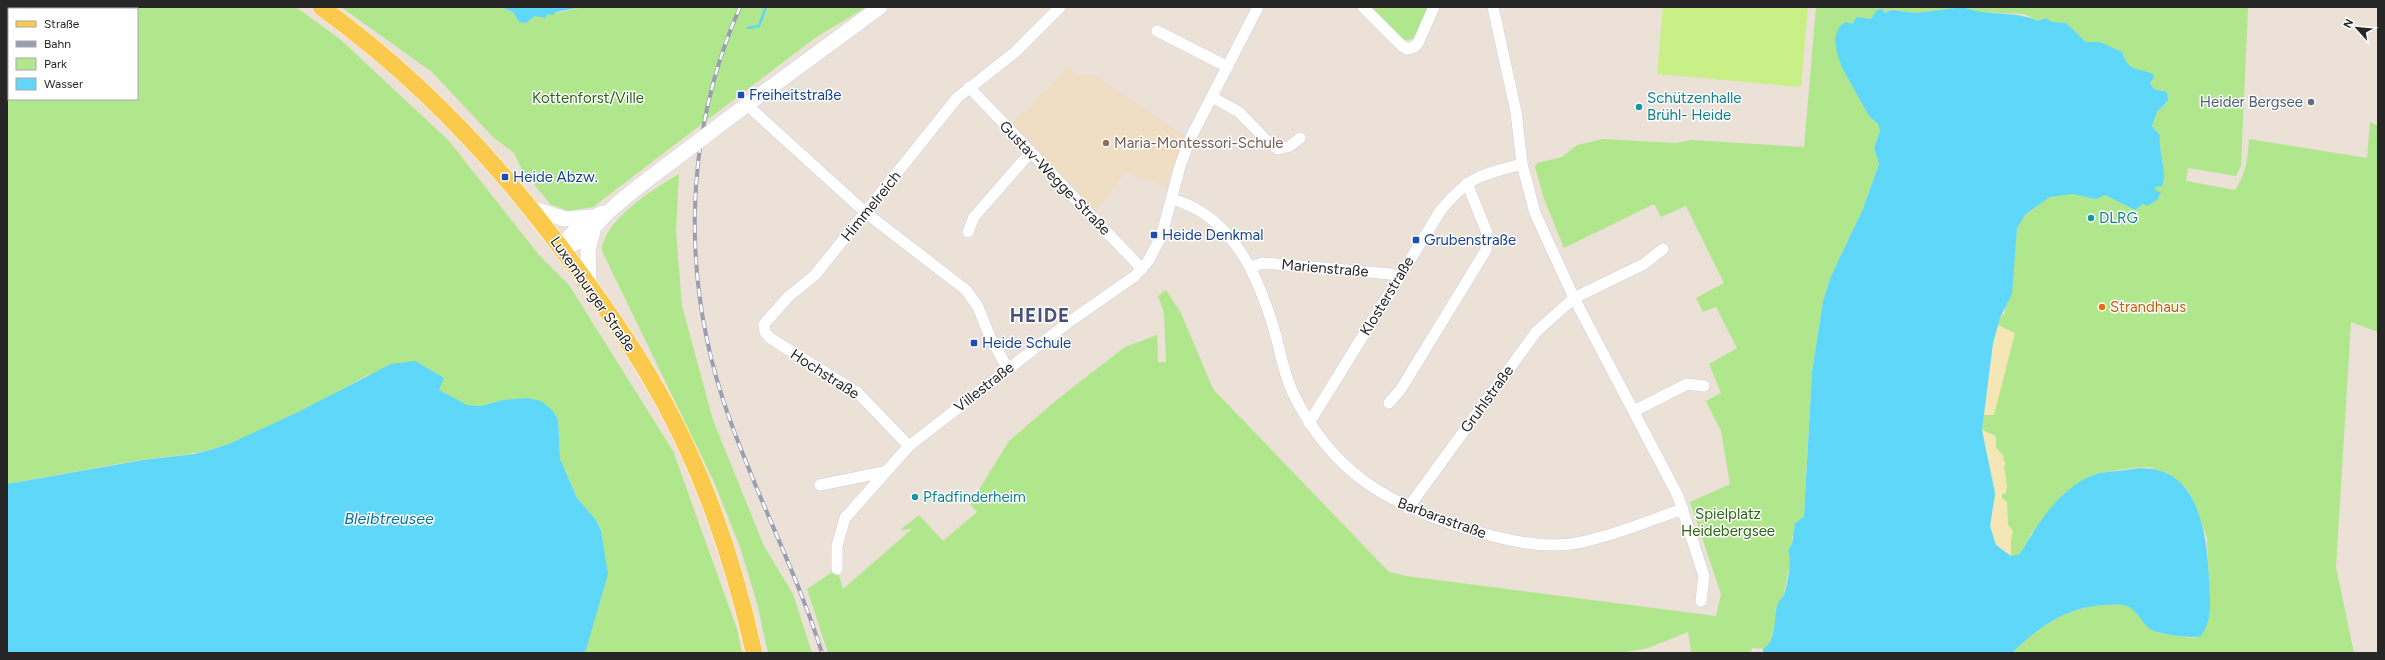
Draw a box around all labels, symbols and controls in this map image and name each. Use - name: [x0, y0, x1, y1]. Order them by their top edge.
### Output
- legend: [8, 8, 138, 100]
- north arrow: [2337, 8, 2377, 48]
- text: Straße: [44, 17, 80, 31]
- text: N: [2341, 17, 2356, 30]
- text: Bahn: [44, 37, 71, 51]
- text: Park: [44, 57, 67, 71]
- text: Wasser: [44, 77, 83, 91]
- place label: Freiheitstraße: [749, 86, 841, 104]
- park label: Kottenforst/Ville: [532, 89, 644, 107]
- place label: Schützenhalle Brühl- Heide: [1647, 89, 1741, 124]
- marker: Freiheitstraße: [736, 90, 746, 100]
- place label: Heider Bergsee: [2200, 93, 2303, 111]
- marker: Heider Bergsee: [2306, 97, 2316, 107]
- marker: Schützenhalle Brühl- Heide: [1634, 102, 1644, 112]
- street label: Gustav-Wegge-Straße: [996, 117, 1114, 239]
- place label: Maria-Montessori-Schule: [1114, 134, 1283, 152]
- marker: Maria-Montessori-Schule: [1101, 138, 1111, 148]
- street label: Himmelreich: [837, 167, 905, 245]
- place label: Heide Abzw.: [513, 168, 598, 186]
- marker: Heide Abzw.: [500, 172, 510, 182]
- place label: DLRG: [2099, 209, 2138, 227]
- marker: DLRG: [2086, 213, 2096, 223]
- place label: Heide Denkmal: [1162, 226, 1264, 244]
- marker: Heide Denkmal: [1149, 230, 1159, 240]
- place label: Grubenstraße: [1424, 231, 1516, 249]
- street label: Luxemburger Straße: [546, 233, 640, 355]
- marker: Grubenstraße: [1411, 235, 1421, 245]
- street label: Klosterstraße: [1356, 253, 1418, 339]
- street label: Marienstraße: [1281, 255, 1369, 281]
- place label: Strandhaus: [2110, 298, 2186, 316]
- marker: Strandhaus: [2097, 302, 2107, 312]
- district label: HEIDE: [1010, 304, 1070, 327]
- place label: Heide Schule: [982, 334, 1071, 352]
- marker: Heide Schule: [969, 338, 979, 348]
- street label: Hochstraße: [787, 345, 863, 403]
- street label: Villestraße: [951, 358, 1017, 416]
- street label: Gruhlstraße: [1457, 362, 1517, 436]
- place label: Pfadfinderheim: [923, 488, 1026, 506]
- marker: Pfadfinderheim: [910, 492, 920, 502]
- street label: Barbarastraße: [1395, 494, 1489, 542]
- park label: Spielplatz Heidebergsee: [1681, 505, 1775, 540]
- water label: Bleibtreusee: [344, 509, 434, 528]

